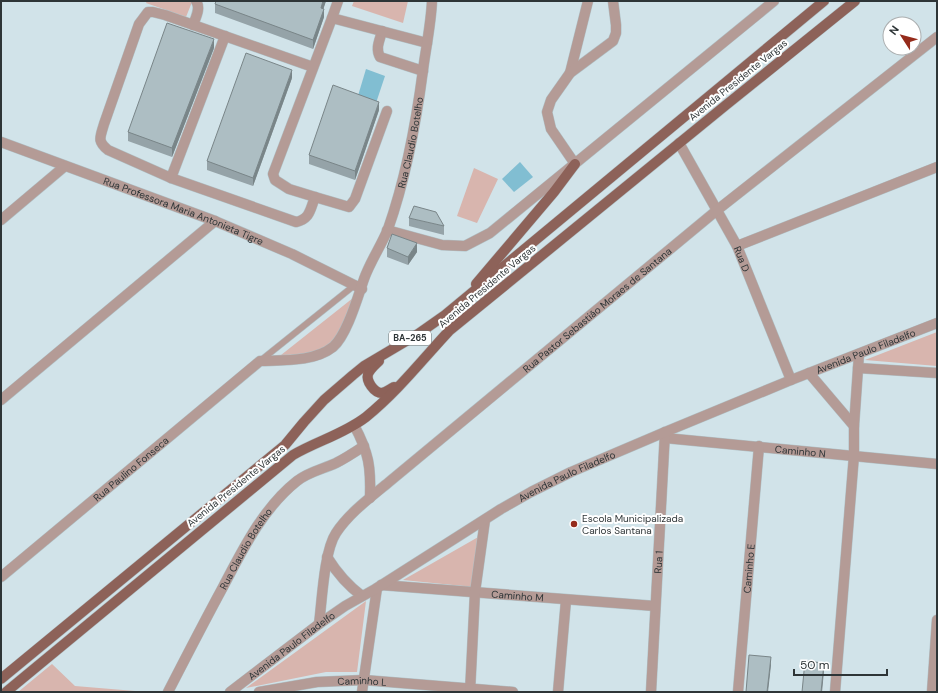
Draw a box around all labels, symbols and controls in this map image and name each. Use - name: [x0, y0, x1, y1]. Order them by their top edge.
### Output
- north arrow: [882, 16, 922, 56]
- text: N: [886, 23, 902, 37]
- street label: Avenida Presidente Vargas: [686, 36, 790, 124]
- street label: Rua Claudio Botelho: [394, 96, 426, 190]
- street label: Rua Professora Maria Antonieta Tigre: [102, 174, 266, 248]
- street label: Avenida Presidente Vargas: [436, 242, 538, 330]
- street label: Rua Pastor Sebastião Moraes de Santana: [520, 244, 674, 375]
- street label: Rua D: [731, 244, 753, 274]
- street label: Avenida Paulo Filadelfo: [814, 326, 917, 376]
- road number: BA-265: [389, 331, 431, 345]
- street label: Rua Paulino Fonseca: [90, 434, 171, 504]
- street label: Avenida Presidente Vargas: [184, 442, 288, 530]
- street label: Caminho N: [774, 442, 826, 460]
- street label: Avenida Paulo Filadelfo: [516, 447, 617, 504]
- street label: Rua Claudio Botelho: [216, 505, 275, 592]
- place label: Escola Municipalizada Carlos Santana: [582, 512, 683, 537]
- marker: Escola Municipalizada Carlos Santana: [569, 519, 579, 529]
- street label: Caminho E: [740, 543, 757, 594]
- street label: Rua 1: [651, 550, 665, 574]
- street label: Caminho M: [491, 587, 544, 604]
- street label: Avenida Paulo Filadelfo: [245, 608, 337, 683]
- scale bar: [794, 651, 887, 677]
- text: 50 m: [800, 657, 829, 673]
- street label: Caminho L: [337, 673, 387, 688]

